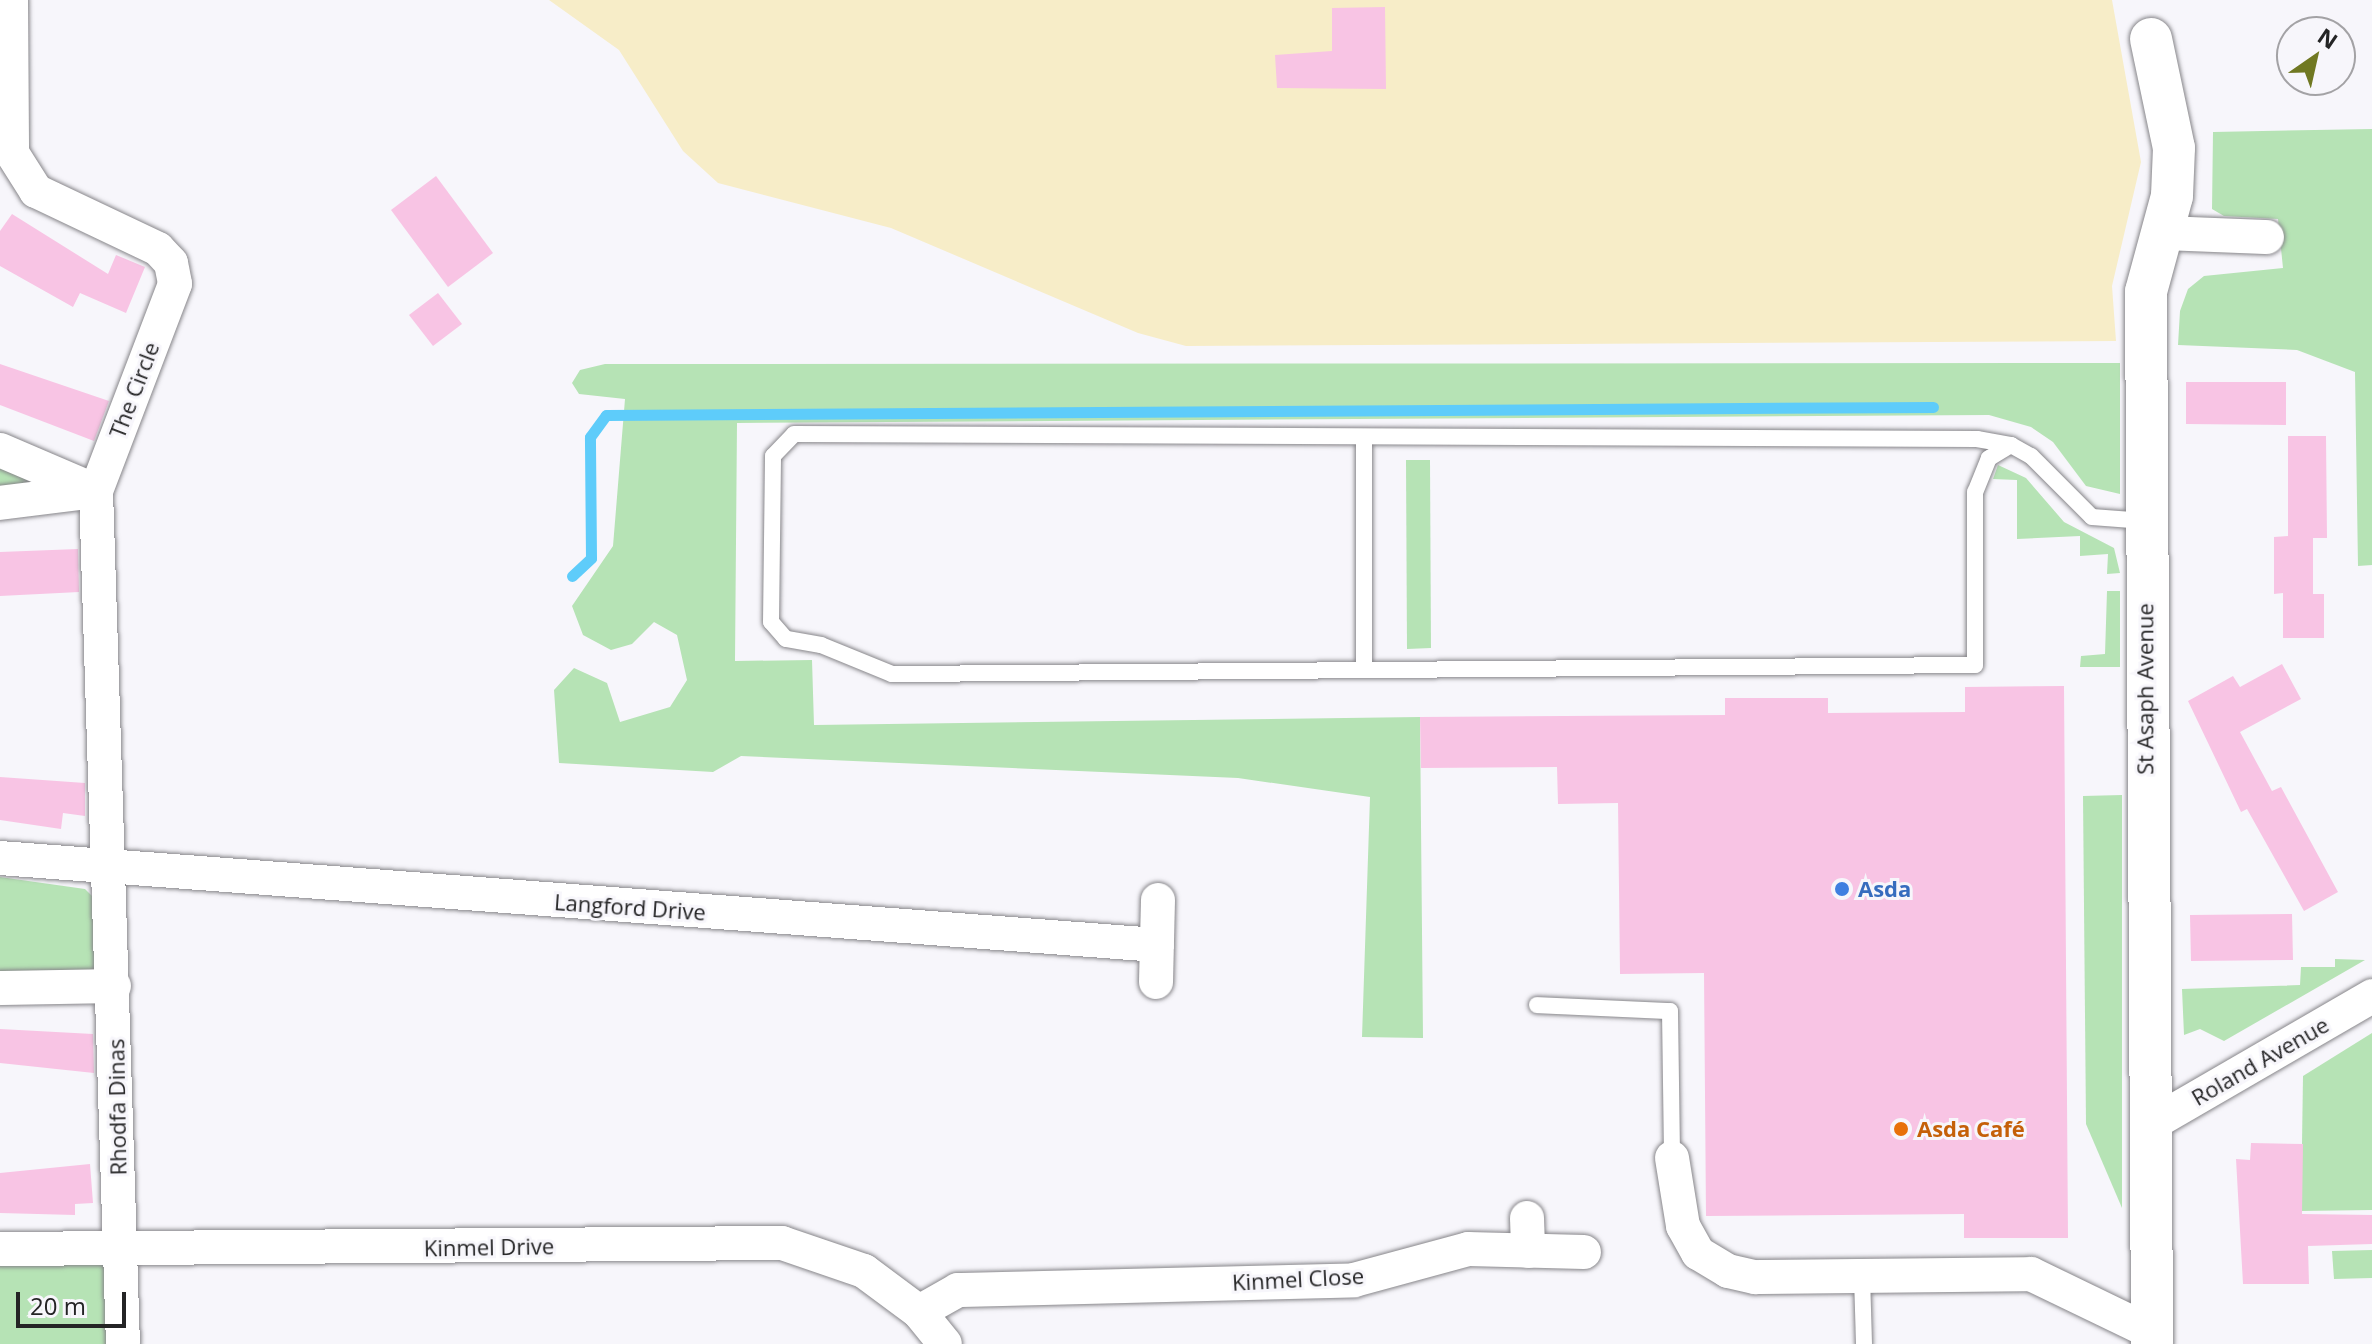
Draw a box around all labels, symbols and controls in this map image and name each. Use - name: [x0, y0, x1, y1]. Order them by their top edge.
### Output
- north arrow: [2276, 16, 2356, 96]
- text: N: [2312, 20, 2344, 55]
- street label: The Circle: [104, 338, 164, 442]
- street label: St Asaph Avenue: [2132, 603, 2158, 775]
- place label: Asda: [1858, 876, 1911, 902]
- marker: Asda: [1833, 880, 1851, 898]
- street label: Langford Drive: [553, 889, 707, 925]
- street label: Roland Avenue: [2187, 1011, 2333, 1111]
- street label: Rhodfa Dinas: [103, 1038, 131, 1176]
- place label: Asda Café: [1917, 1116, 2025, 1142]
- marker: Asda Café: [1892, 1120, 1910, 1138]
- street label: Kinmel Drive: [424, 1233, 554, 1261]
- street label: Kinmel Close: [1231, 1262, 1365, 1296]
- scale bar: [20, 1276, 130, 1326]
- text: 20 m: [30, 1289, 86, 1322]

